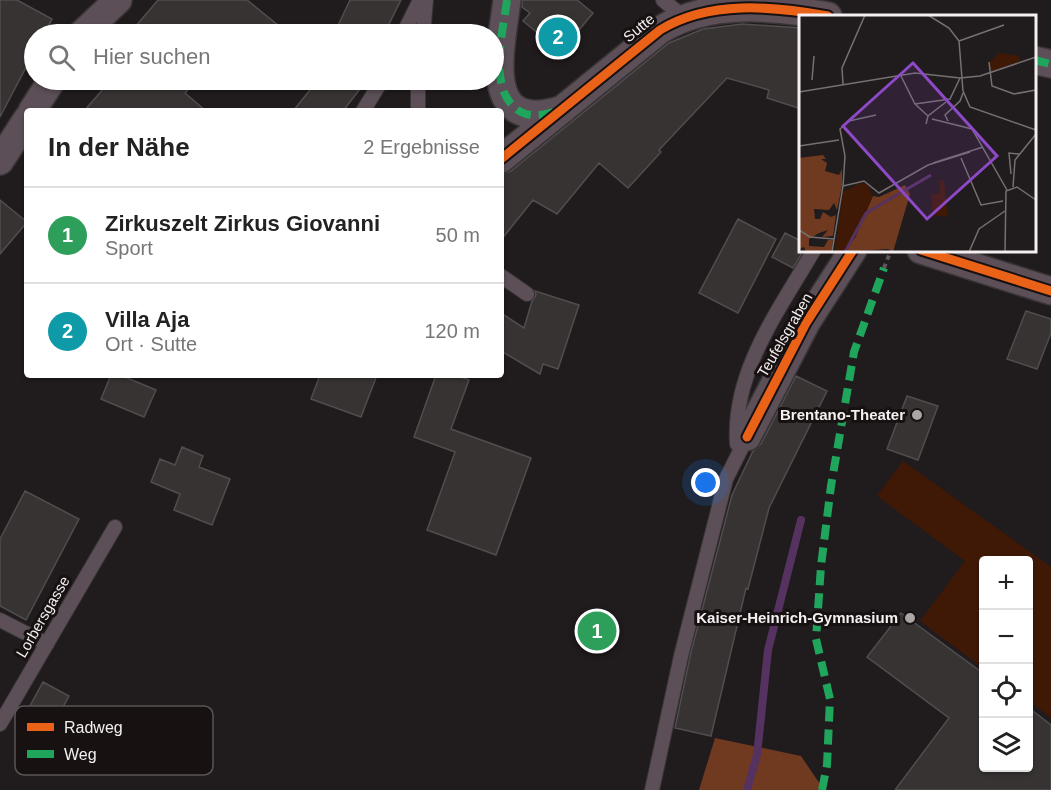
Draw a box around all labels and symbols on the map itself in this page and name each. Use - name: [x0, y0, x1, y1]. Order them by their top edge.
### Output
- street label: Sutte: [620, 10, 658, 45]
- pin: 2: [538, 15, 578, 60]
- inset map: [799, 15, 1036, 252]
- street label: Teufelsgraben: [754, 290, 815, 380]
- place label: Brentano-Theater: [780, 406, 905, 423]
- marker: Brentano-Theater: [910, 408, 924, 422]
- your location: [691, 468, 720, 497]
- street label: Lorbersgasse: [12, 573, 73, 660]
- pin: 1: [578, 608, 616, 654]
- place label: Kaiser-Heinrich-Gymnasium: [696, 609, 898, 626]
- marker: Kaiser-Heinrich-Gymnasium: [903, 611, 917, 625]
- legend: [15, 706, 213, 775]
- text: Radweg: [64, 719, 123, 736]
- text: Weg: [64, 746, 97, 763]

